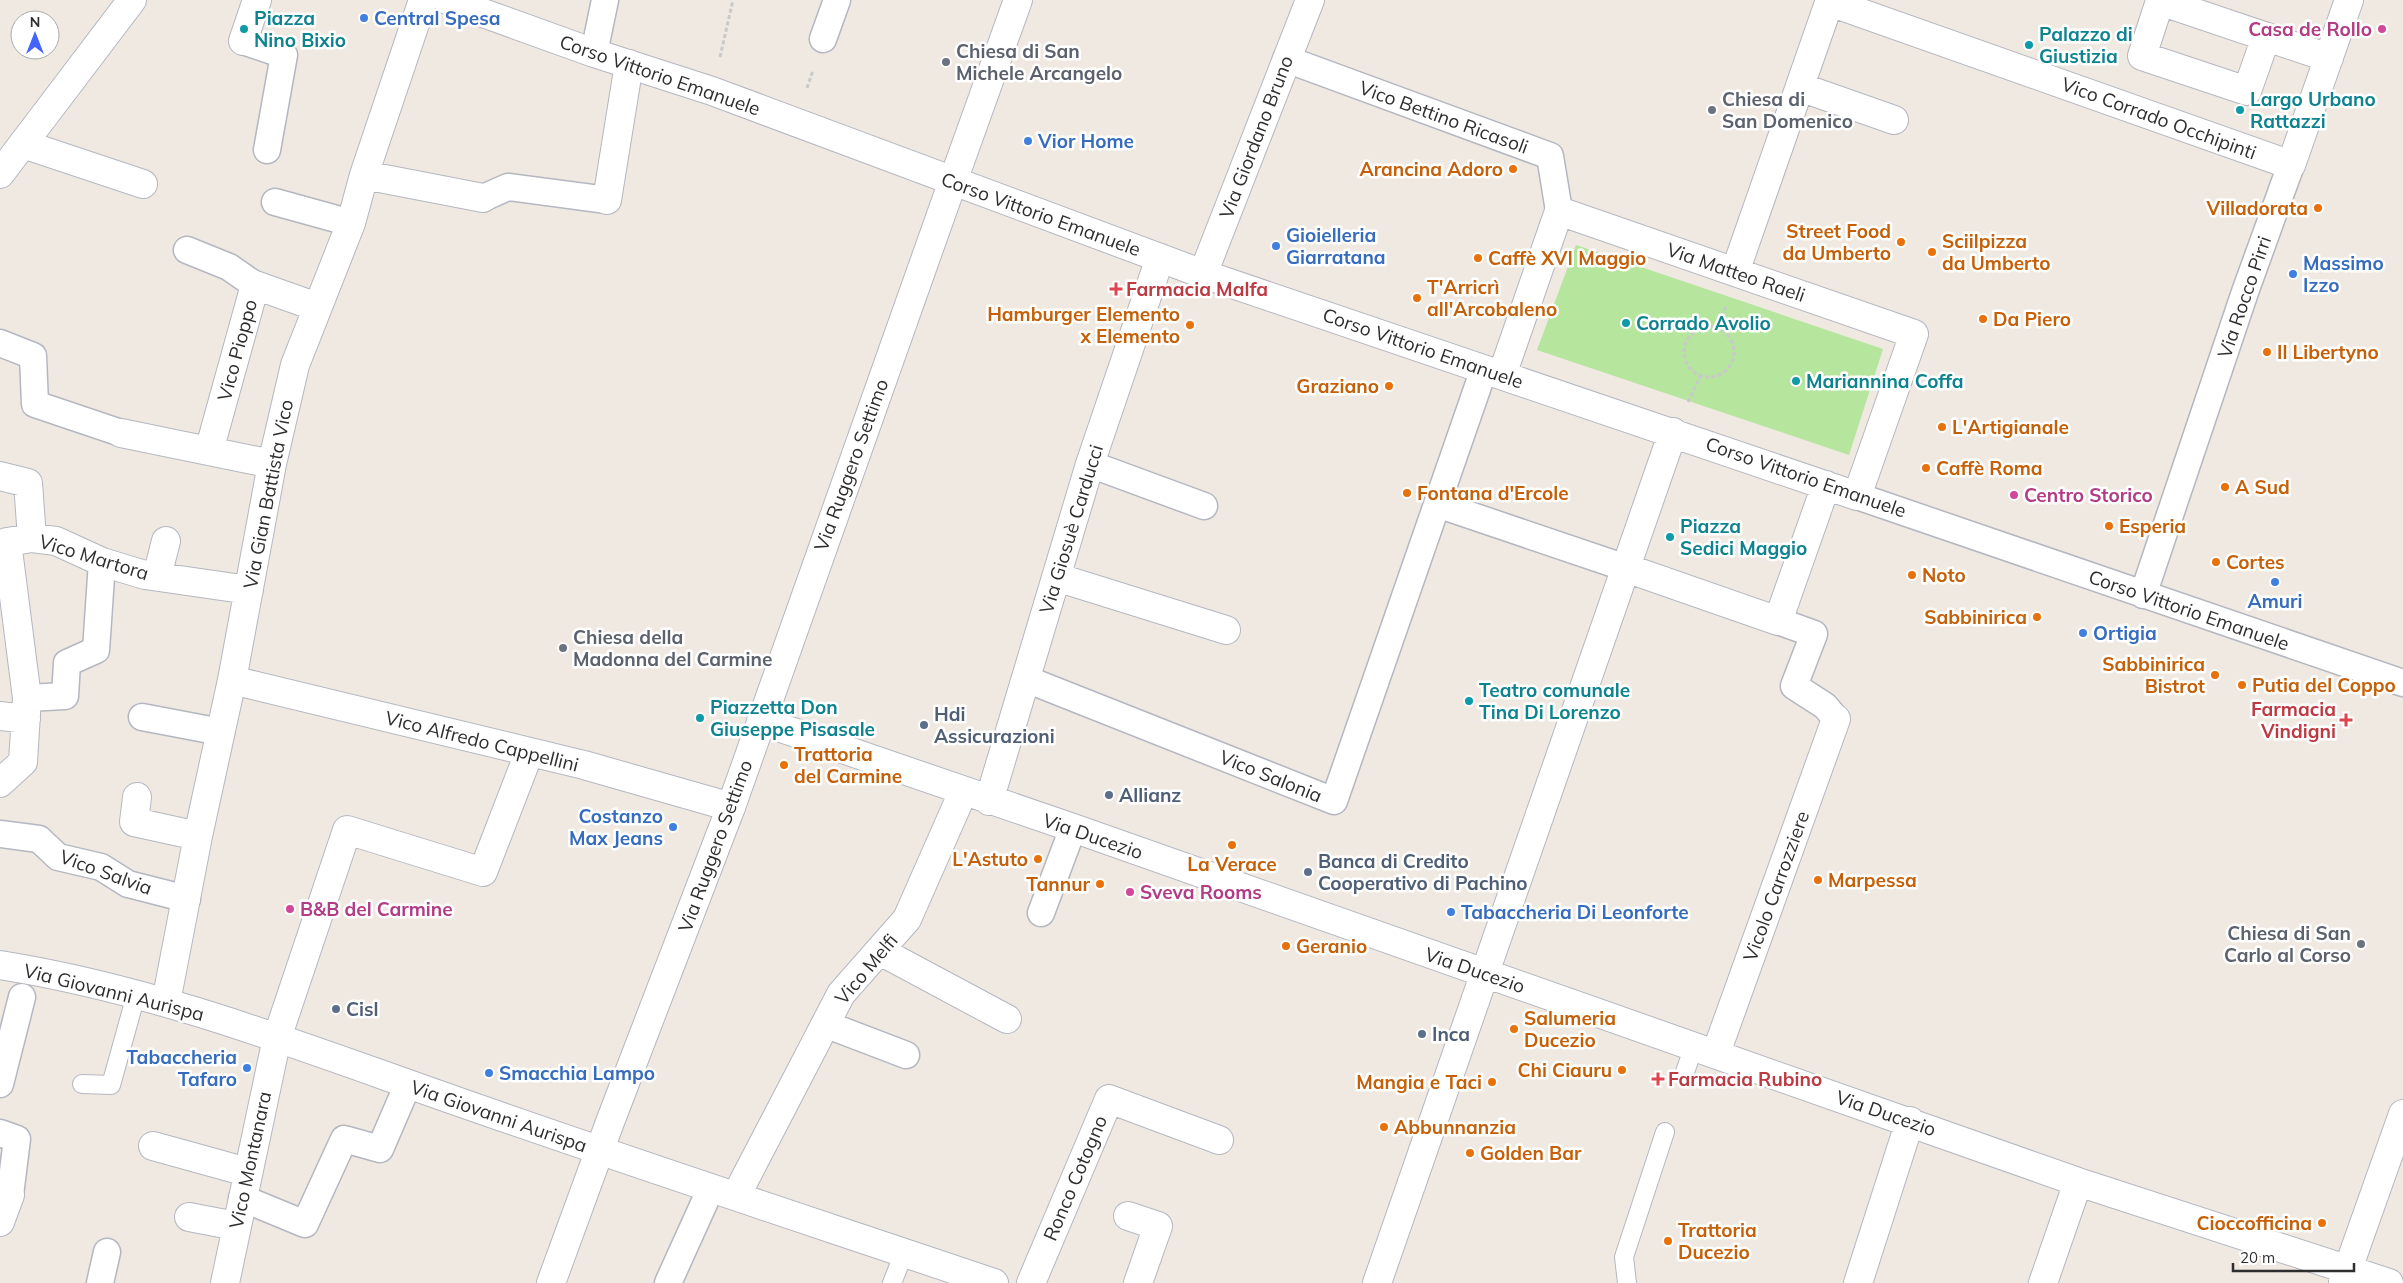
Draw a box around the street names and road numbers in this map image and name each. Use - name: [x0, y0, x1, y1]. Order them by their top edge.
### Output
- street label: Corso Vittorio Emanuele: [557, 29, 763, 121]
- street label: Via Giordano Bruno: [1214, 52, 1298, 222]
- street label: Vico Corrado Occhipinti: [2058, 72, 2260, 164]
- street label: Vico Bettino Ricasoli: [1356, 75, 1532, 159]
- street label: Corso Vittorio Emanuele: [938, 167, 1144, 261]
- street label: Via Rocco Pirri: [2212, 233, 2276, 361]
- street label: Via Matteo Raeli: [1664, 237, 1808, 307]
- street label: Vico Pioppo: [212, 297, 262, 403]
- street label: Corso Vittorio Emanuele: [1320, 302, 1526, 394]
- street label: Via Ruggero Settimo: [809, 376, 893, 554]
- street label: Via Gian Battista Vico: [238, 397, 298, 591]
- street label: Corso Vittorio Emanuele: [1703, 431, 1909, 523]
- street label: Via Giosuè Carducci: [1034, 442, 1108, 616]
- street label: Vico Martora: [36, 529, 152, 585]
- street label: Corso Vittorio Emanuele: [2086, 564, 2292, 656]
- street label: Vico Alfredo Cappellini: [383, 705, 581, 777]
- street label: Vico Salonia: [1216, 745, 1326, 807]
- street label: Via Ruggero Settimo: [673, 757, 757, 935]
- street label: Vicolo Carrozziere: [1738, 807, 1814, 965]
- street label: Via Ducezio: [1040, 808, 1146, 864]
- street label: Vico Salvia: [57, 844, 155, 900]
- street label: Vico Melfi: [830, 929, 902, 1009]
- street label: Via Ducezio: [1422, 942, 1528, 998]
- street label: Via Giovanni Aurispa: [21, 958, 207, 1026]
- street label: Via Giovanni Aurispa: [408, 1075, 590, 1157]
- street label: Via Ducezio: [1833, 1085, 1939, 1141]
- street label: Vico Montanara: [224, 1089, 276, 1231]
- street label: Ronco Cotogno: [1038, 1112, 1112, 1244]

